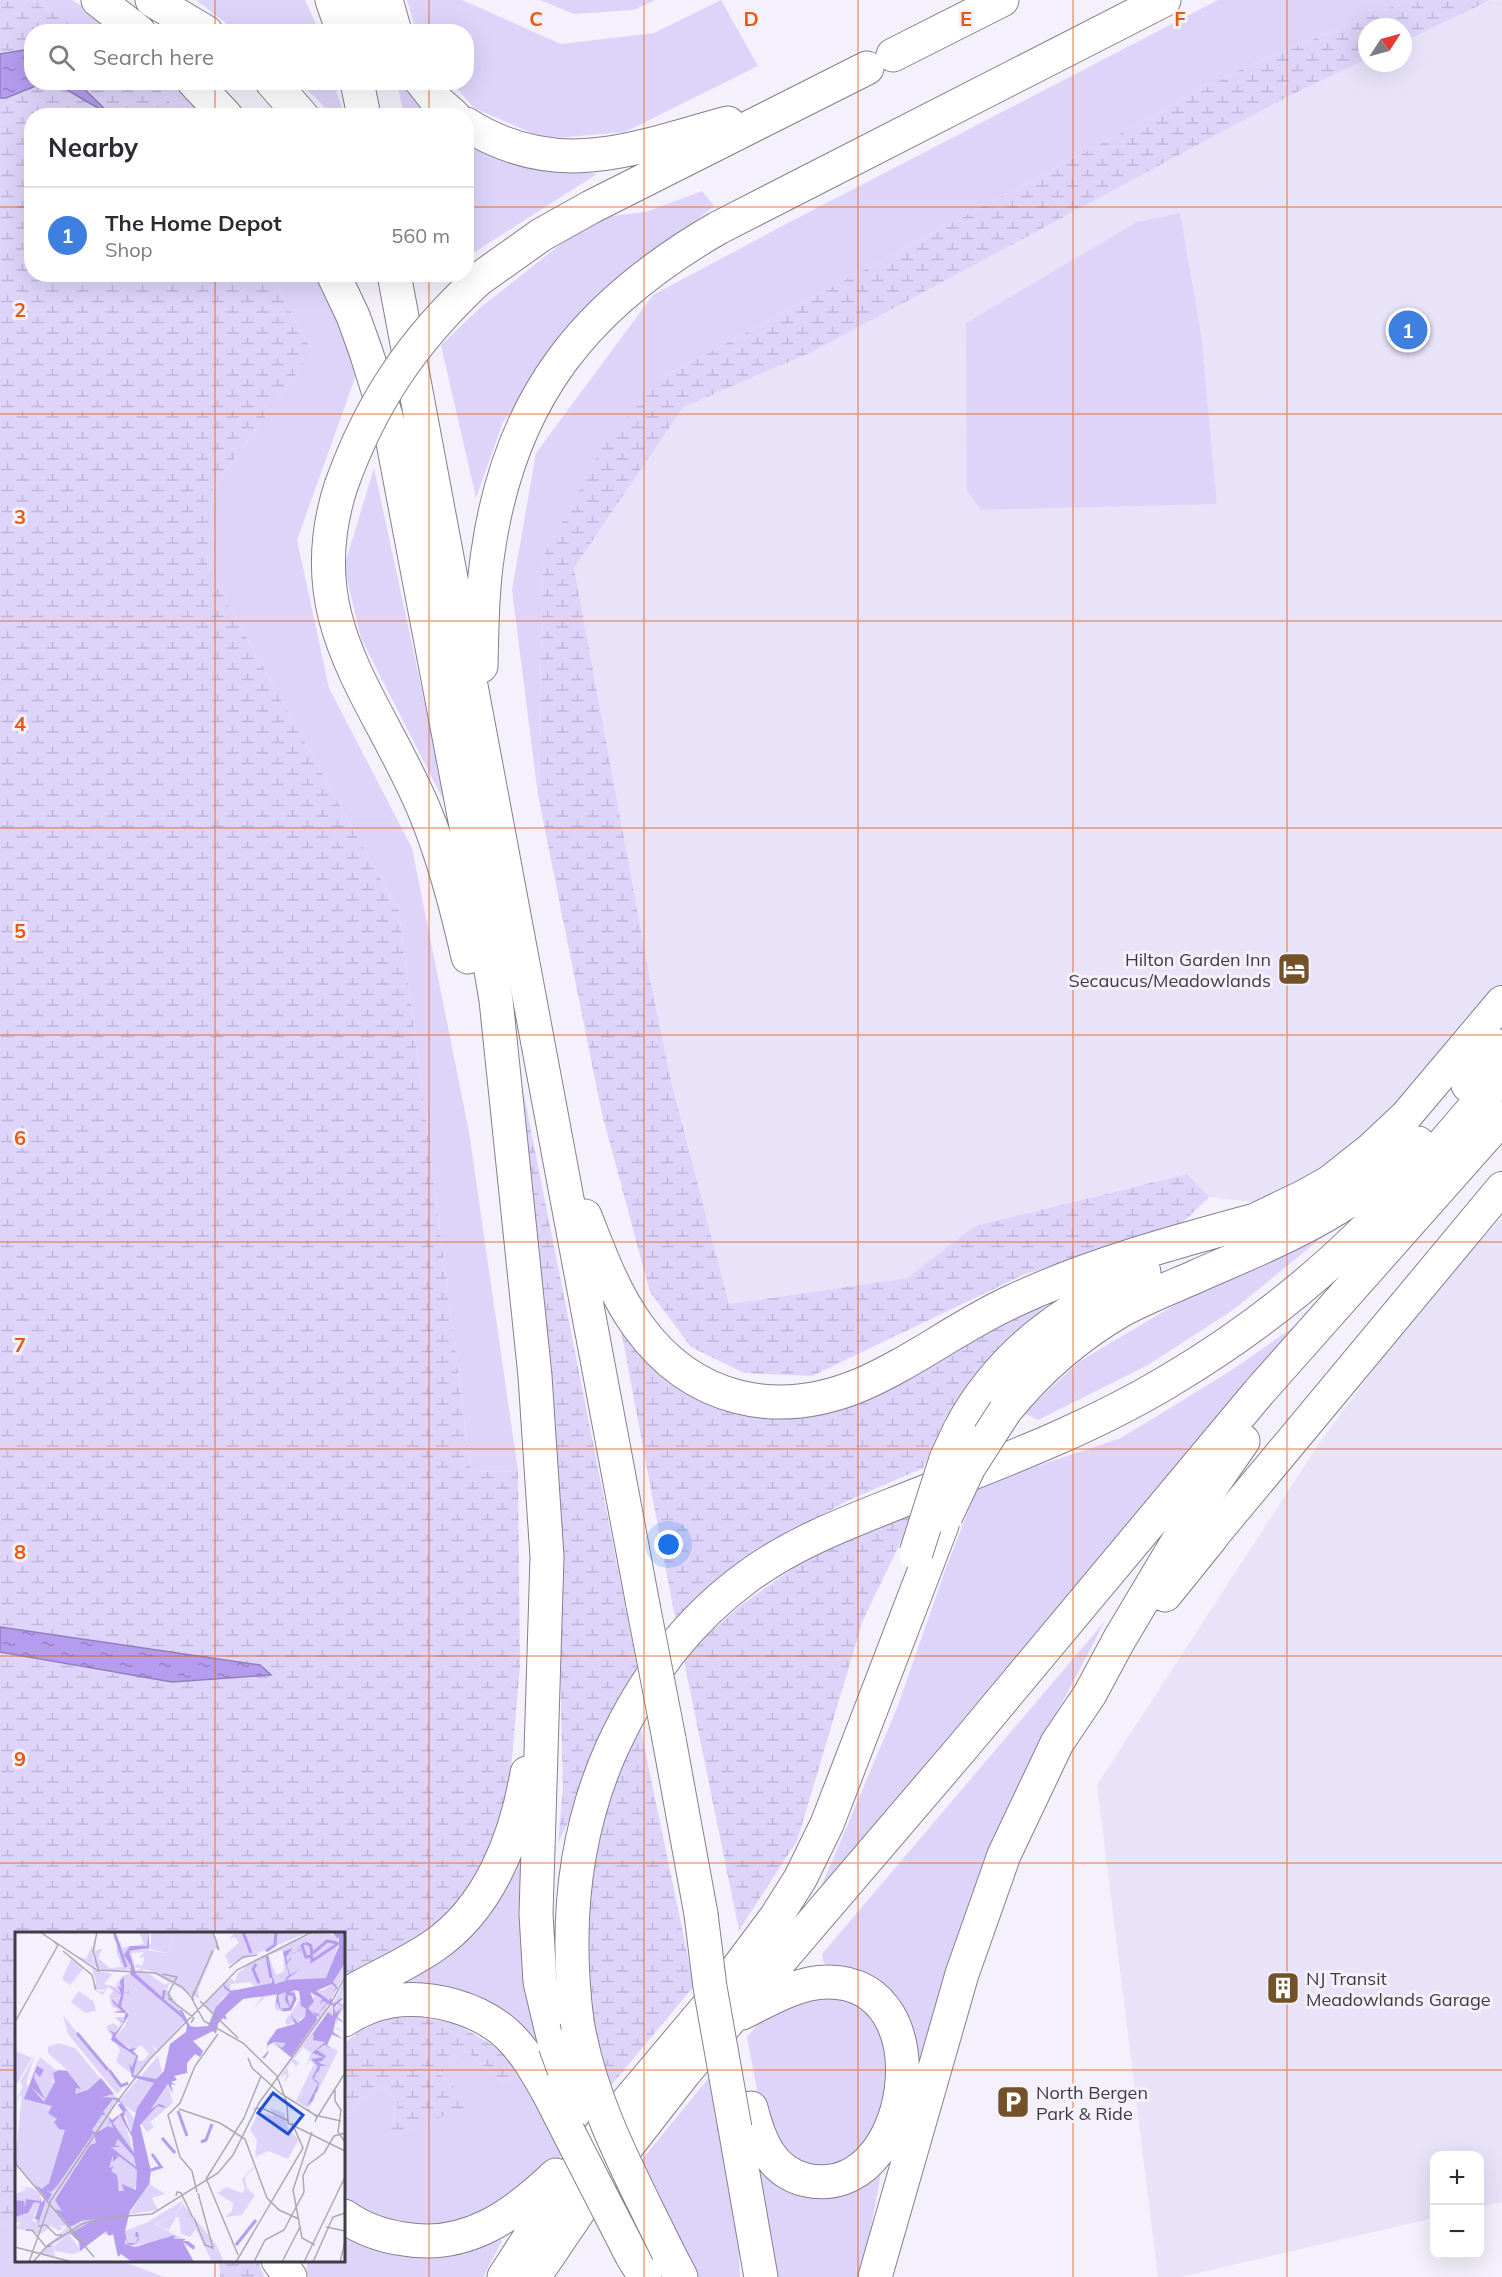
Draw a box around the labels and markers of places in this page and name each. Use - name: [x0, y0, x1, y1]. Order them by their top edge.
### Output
- pin: 1: [1388, 308, 1428, 352]
- place label: Hilton Garden Inn Secaucus/Meadowlands: [1069, 948, 1271, 992]
- hotel icon: Hilton Garden Inn Secaucus/Meadowlands: [1276, 951, 1312, 987]
- place label: NJ Transit Meadowlands Garage: [1306, 1967, 1491, 2011]
- building icon: NJ Transit Meadowlands Garage: [1265, 1970, 1301, 2006]
- place label: North Bergen Park & Ride: [1036, 2081, 1148, 2125]
- parking icon: North Bergen Park & Ride: [995, 2084, 1031, 2120]

